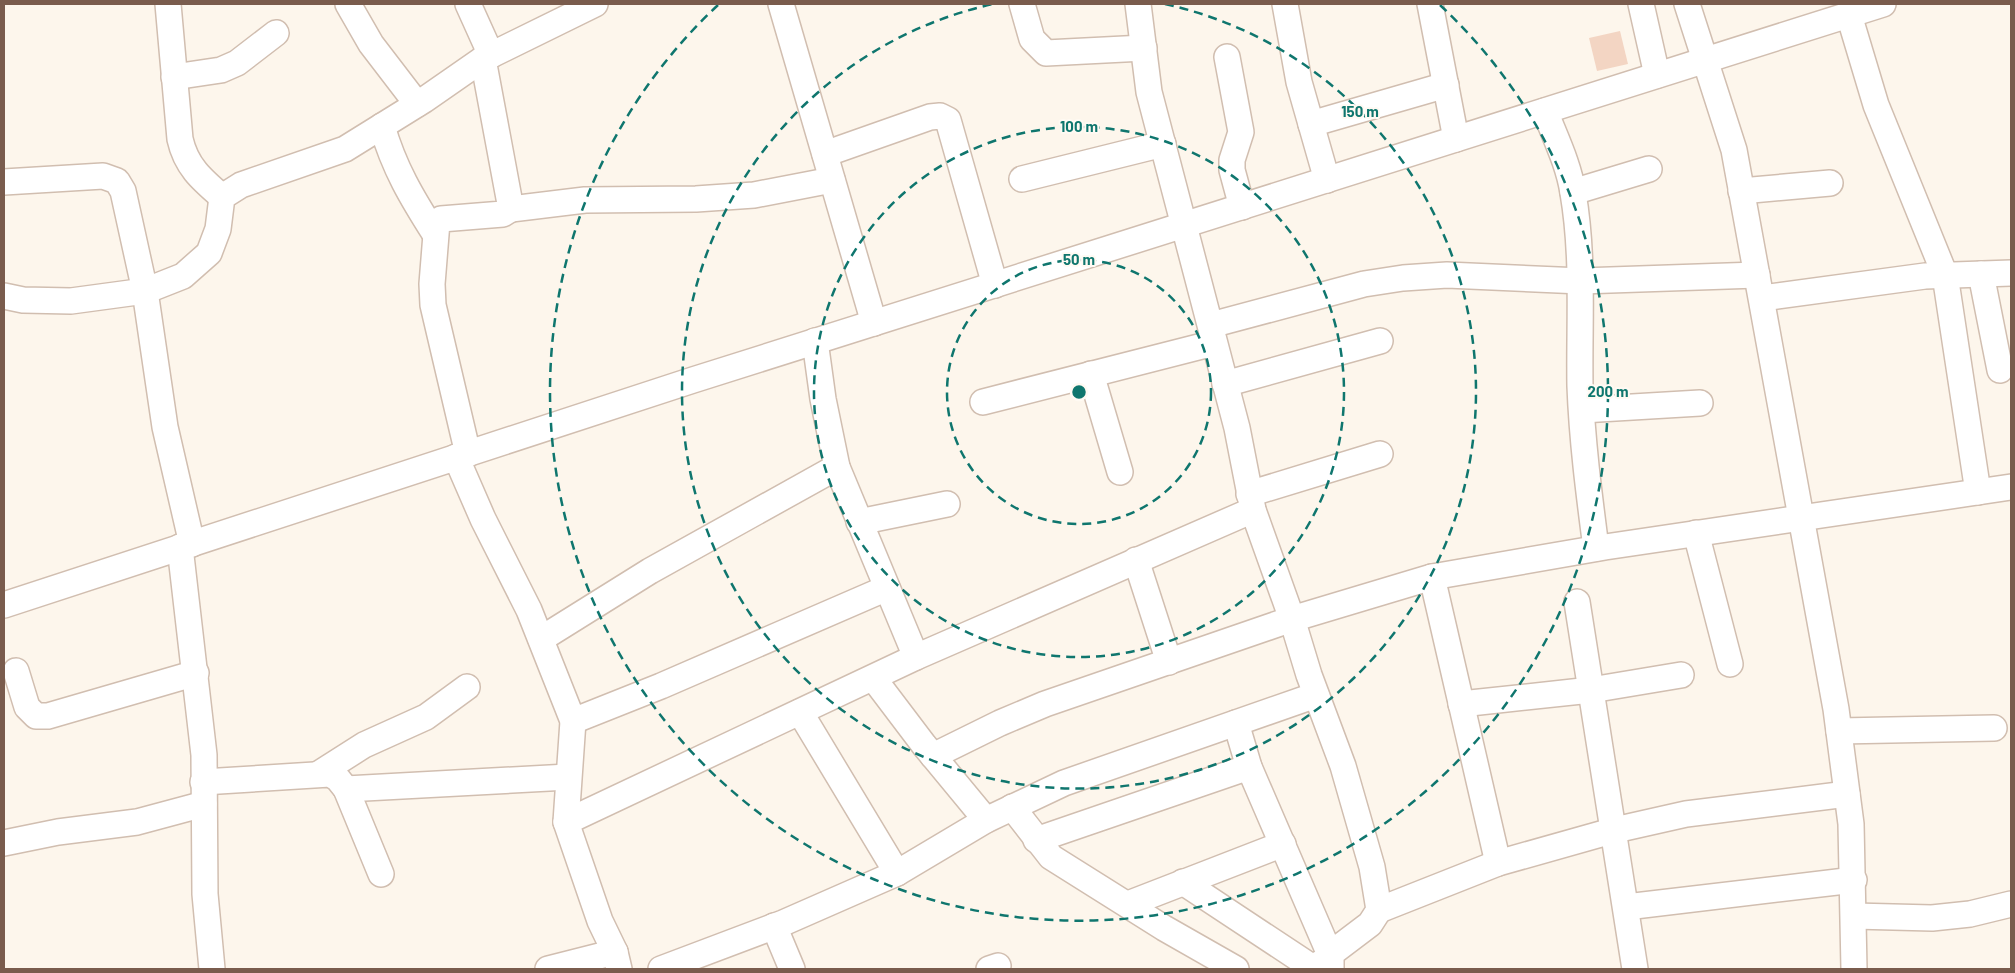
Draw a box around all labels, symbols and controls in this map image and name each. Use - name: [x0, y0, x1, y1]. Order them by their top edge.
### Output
- text: 150 m: [1341, 102, 1379, 120]
- text: 100 m: [1060, 117, 1098, 135]
- text: 50 m: [1063, 250, 1095, 268]
- text: 200 m: [1587, 382, 1629, 400]
- centre of rings: [1070, 383, 1088, 401]

